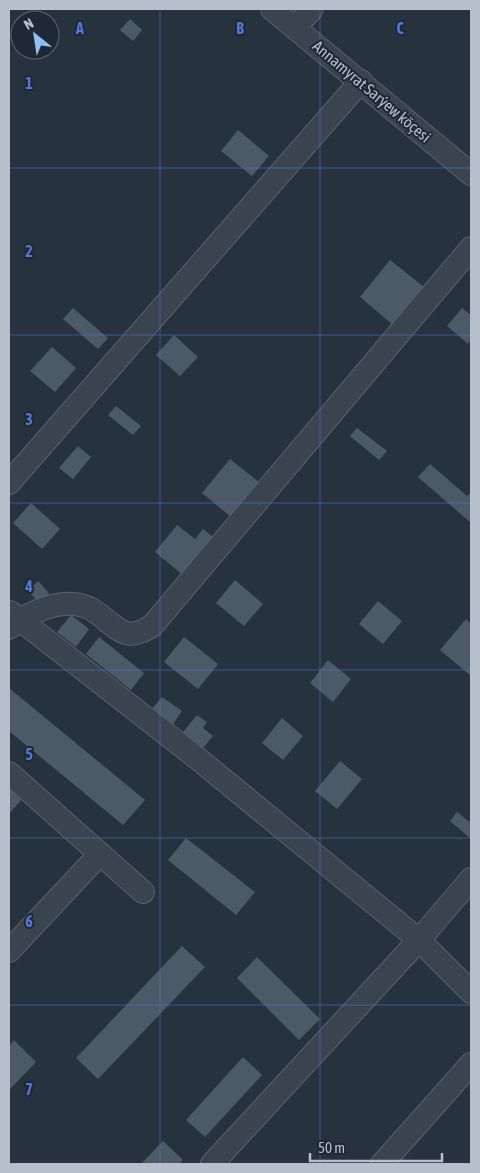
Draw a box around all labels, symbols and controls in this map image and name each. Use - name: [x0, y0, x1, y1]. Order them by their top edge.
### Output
- north arrow: [10, 10, 60, 60]
- text: N: [21, 15, 36, 33]
- text: A: [75, 19, 84, 37]
- text: B: [236, 19, 244, 37]
- text: C: [396, 19, 404, 37]
- street label: Annamyrat Sarýew köçesi: [309, 36, 435, 146]
- text: 1: [25, 74, 33, 92]
- text: 2: [25, 242, 33, 260]
- text: 3: [25, 410, 33, 428]
- text: 4: [24, 577, 33, 595]
- text: 5: [25, 745, 33, 763]
- text: 6: [25, 912, 33, 930]
- text: 7: [25, 1080, 33, 1098]
- scale bar: [310, 1130, 442, 1162]
- text: 50 m: [318, 1139, 345, 1156]

